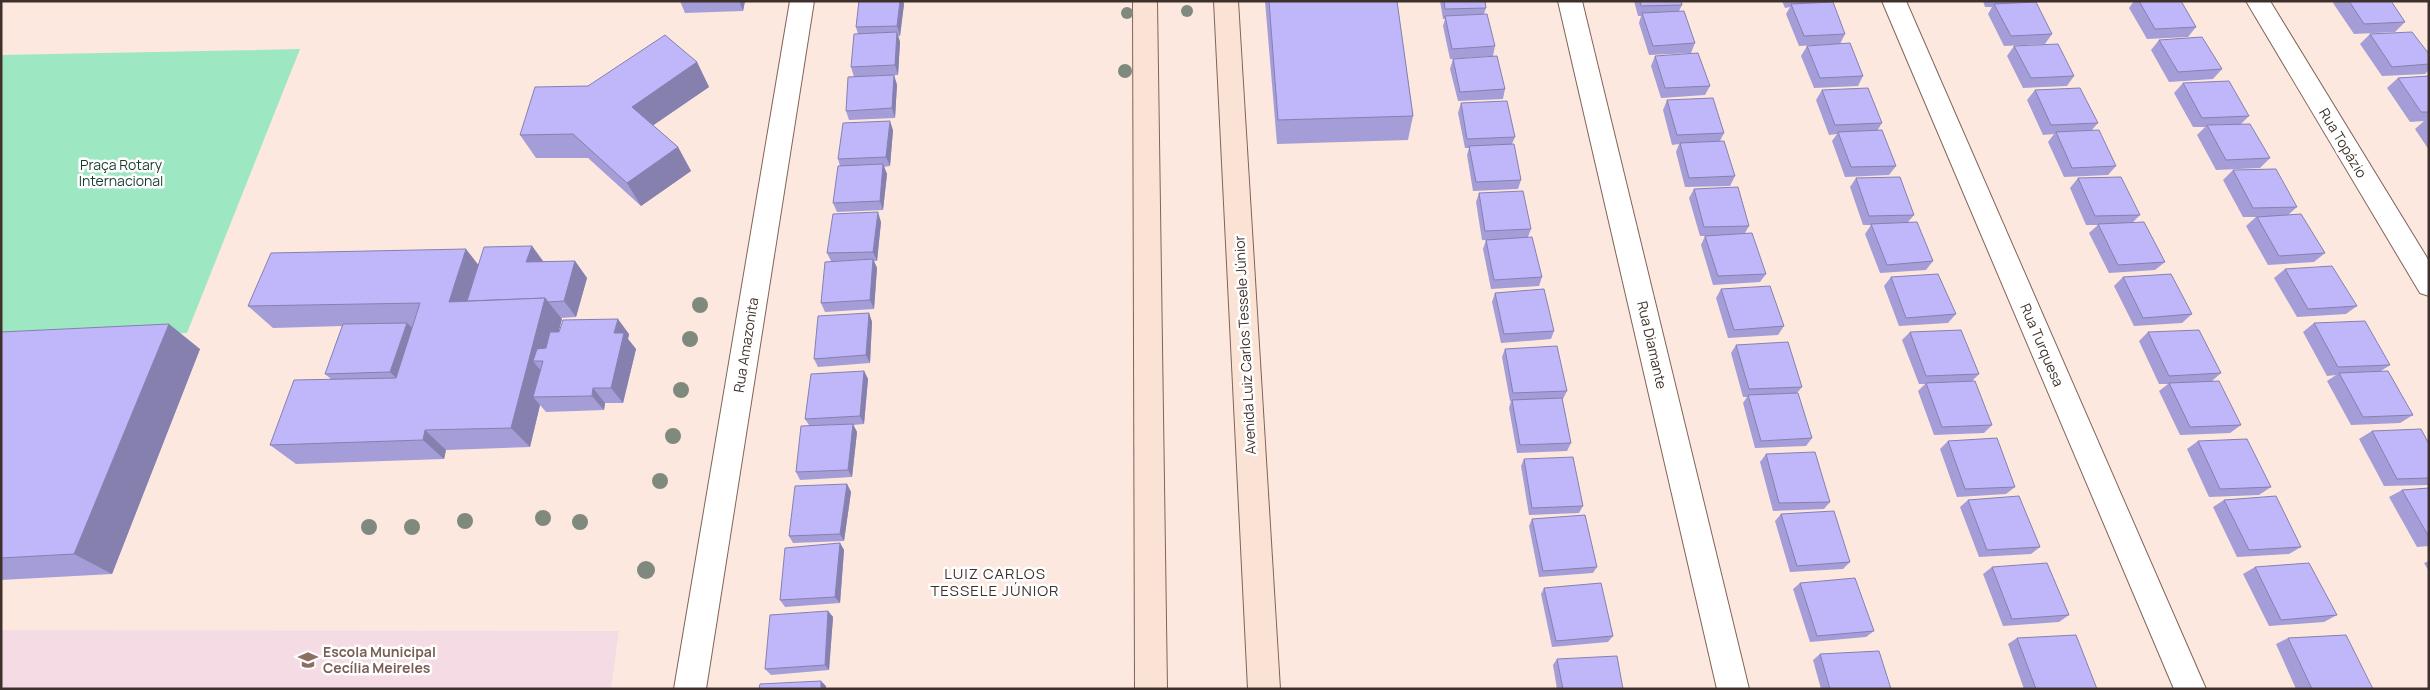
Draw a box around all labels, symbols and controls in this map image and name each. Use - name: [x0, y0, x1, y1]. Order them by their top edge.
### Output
- street label: Rua Topázio: [2315, 104, 2372, 181]
- park label: Praça Rotary Internacional: [79, 155, 163, 190]
- street label: Avenida Luiz Carlos Tessele Júnior: [1229, 235, 1260, 455]
- street label: Rua Amazonita: [729, 296, 762, 394]
- street label: Rua Diamante: [1633, 299, 1672, 391]
- street label: Rua Turquesa: [2016, 300, 2069, 389]
- district label: LUIZ CARLOS TESSELE JÚNIOR: [930, 563, 1060, 601]
- place label: Escola Municipal Cecília Meireles: [323, 642, 436, 677]
- school or university icon: Escola Municipal Cecília Meireles: [297, 649, 319, 671]

